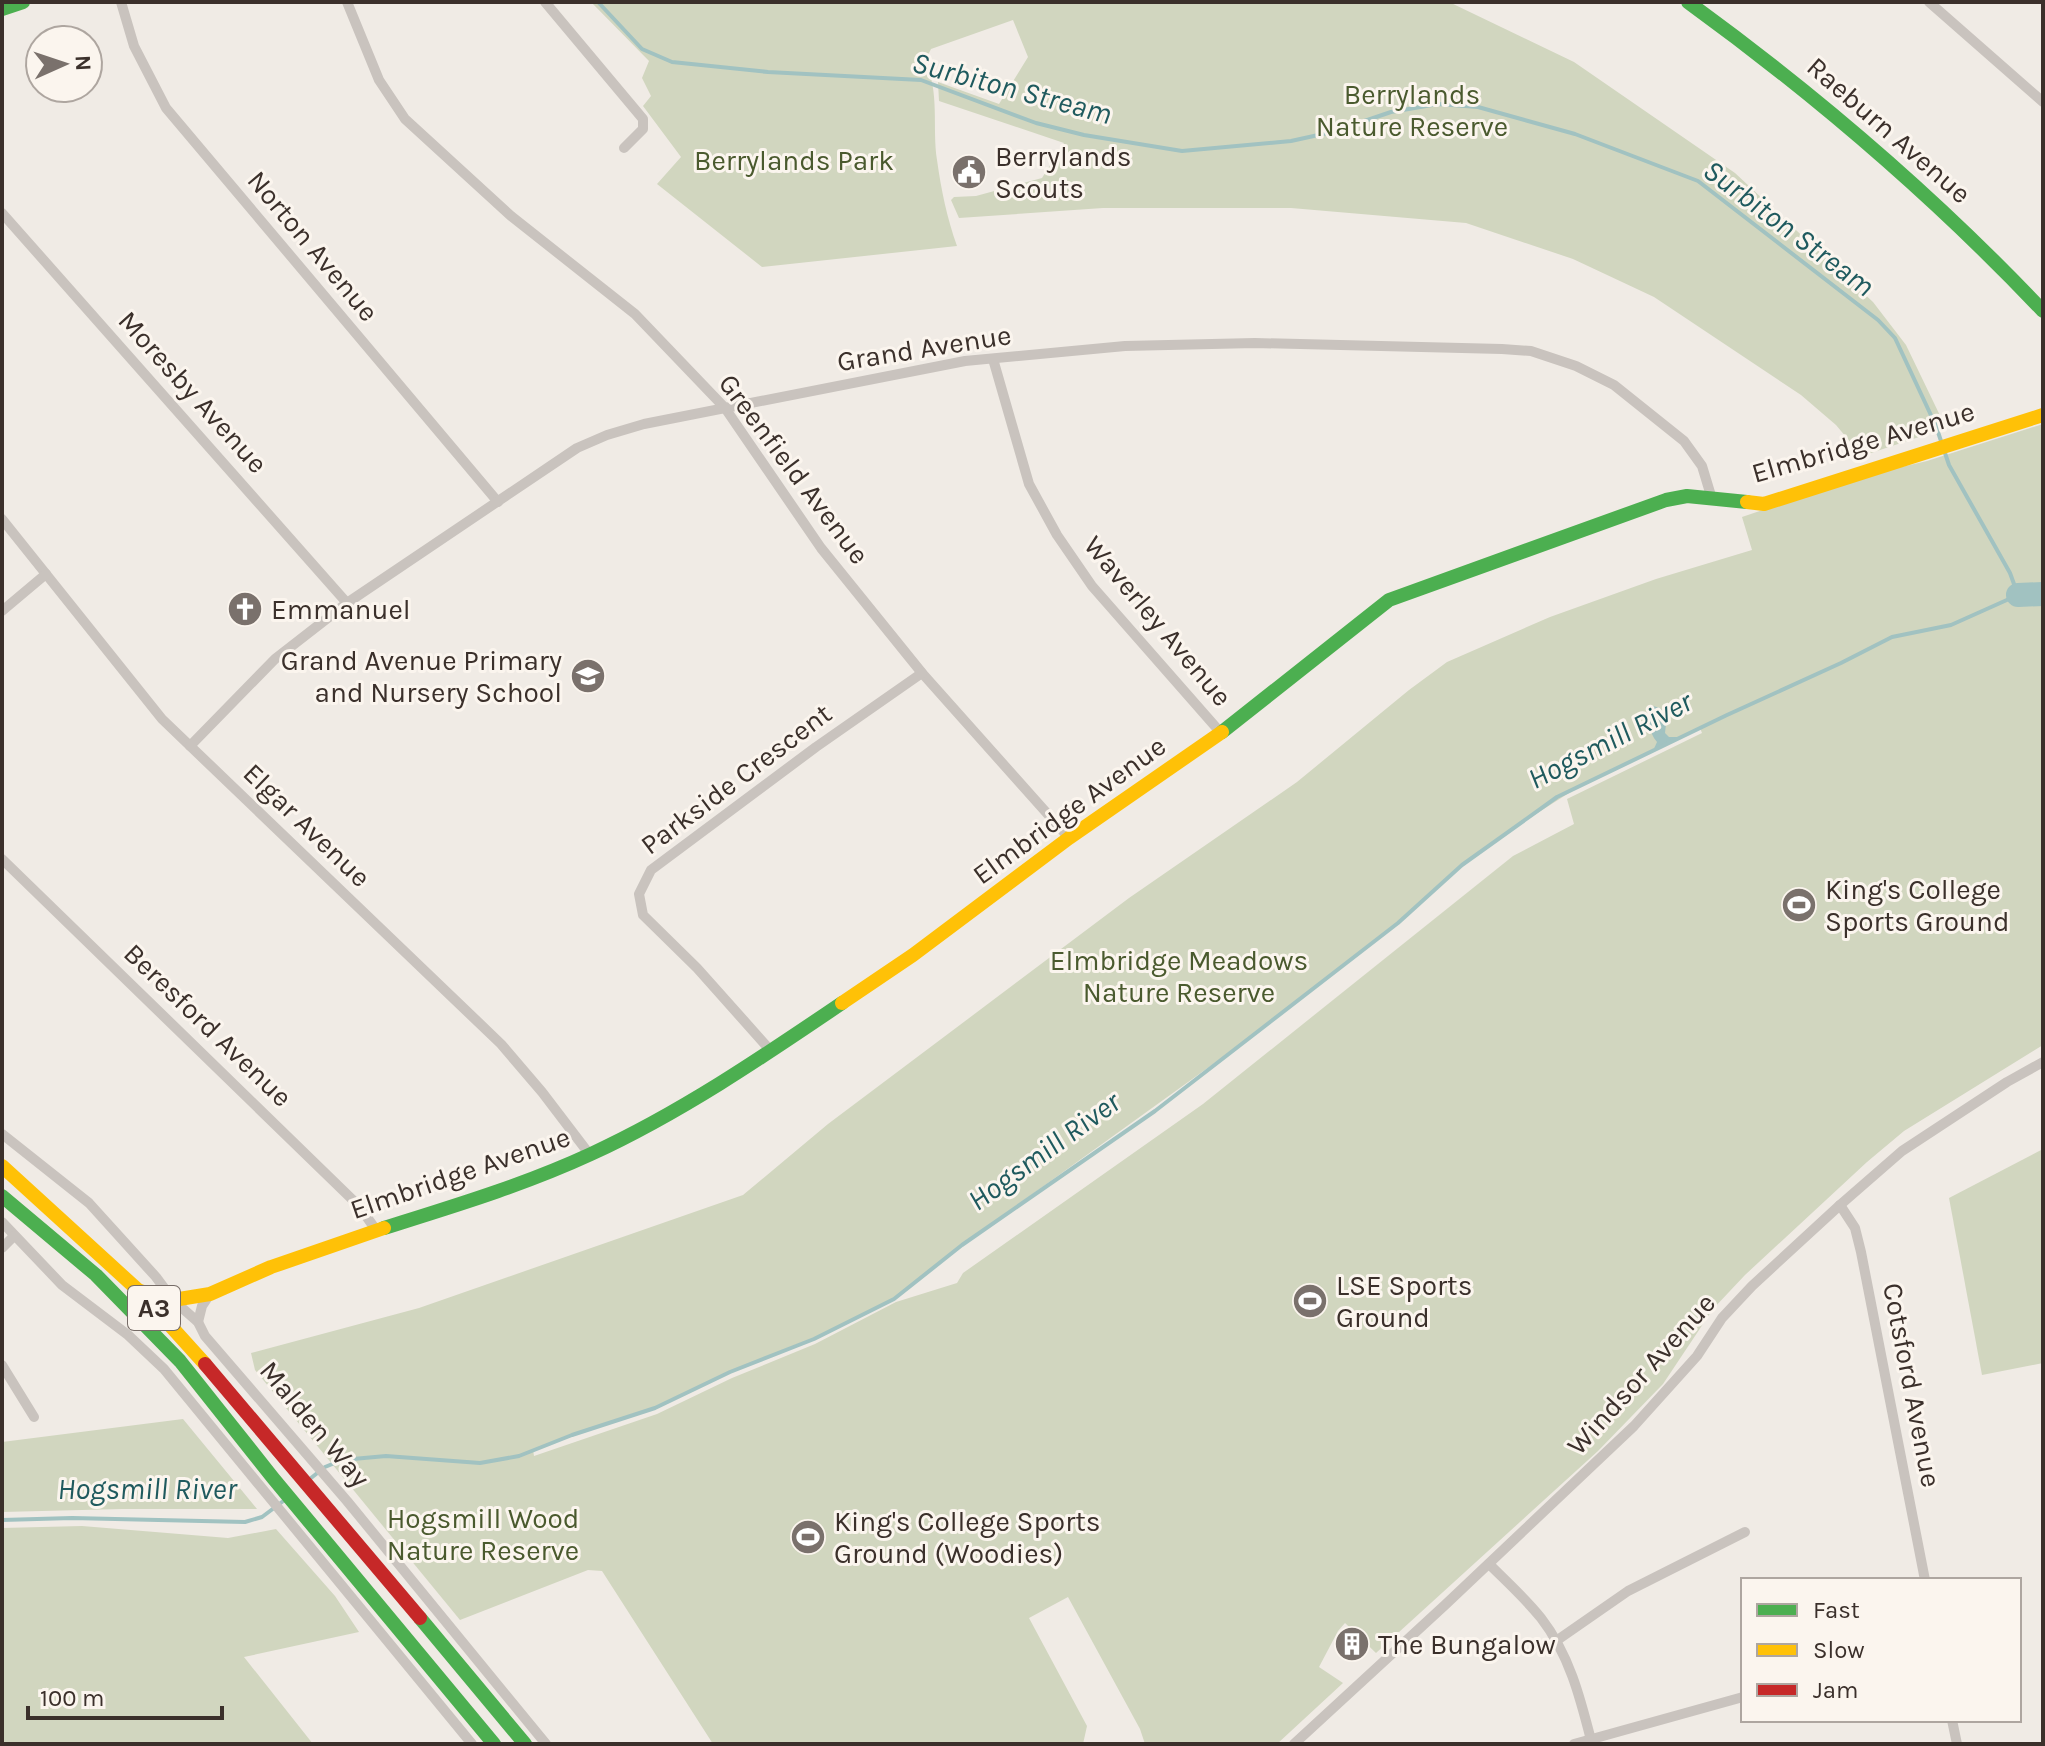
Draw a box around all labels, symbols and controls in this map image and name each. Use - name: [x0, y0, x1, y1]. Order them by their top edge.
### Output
- north arrow: [24, 24, 104, 104]
- water label: Surbiton Stream: [908, 44, 1116, 132]
- street label: Raeburn Avenue: [1800, 50, 1978, 210]
- text: N: [70, 54, 96, 72]
- park label: Berrylands Nature Reserve: [1316, 78, 1508, 143]
- place label: Berrylands Scouts: [995, 140, 1132, 205]
- park label: Berrylands Park: [694, 144, 894, 177]
- water label: Surbiton Stream: [1696, 152, 1882, 304]
- public building icon: Berrylands Scouts: [950, 153, 988, 191]
- street label: Norton Avenue: [241, 164, 385, 328]
- street label: Moresby Avenue: [112, 304, 274, 480]
- street label: Grand Avenue: [835, 318, 1013, 378]
- street label: Greenfield Avenue: [712, 367, 876, 571]
- street label: Elmbridge Avenue: [1748, 394, 1978, 490]
- street label: Waverley Avenue: [1077, 529, 1239, 713]
- church icon: Emmanuel: [226, 590, 264, 628]
- place label: Emmanuel: [271, 593, 411, 626]
- place label: Grand Avenue Primary and Nursery School: [281, 644, 562, 709]
- school or university icon: Grand Avenue Primary and Nursery School: [569, 657, 607, 695]
- water label: Hogsmill River: [1522, 682, 1700, 797]
- street label: Parkside Crescent: [634, 697, 838, 861]
- street label: Elmbridge Avenue: [966, 729, 1172, 891]
- street label: Elgar Avenue: [237, 756, 377, 894]
- place label: King's College Sports Ground: [1825, 873, 2010, 938]
- sports icon: King's College Sports Ground: [1780, 886, 1818, 924]
- street label: Beresford Avenue: [117, 937, 299, 1113]
- park label: Elmbridge Meadows Nature Reserve: [1050, 944, 1308, 1009]
- water label: Hogsmill River: [961, 1083, 1129, 1218]
- street label: Elmbridge Avenue: [346, 1120, 574, 1226]
- place label: LSE Sports Ground: [1336, 1269, 1472, 1334]
- street label: Cotsford Avenue: [1876, 1280, 1948, 1490]
- sports icon: LSE Sports Ground: [1291, 1282, 1329, 1320]
- road number: A3: [128, 1286, 180, 1330]
- street label: Windsor Avenue: [1560, 1286, 1722, 1462]
- street label: Malden Way: [253, 1354, 377, 1494]
- water label: Hogsmill River: [57, 1471, 238, 1507]
- park label: Hogsmill Wood Nature Reserve: [387, 1502, 579, 1567]
- place label: King's College Sports Ground (Woodies): [834, 1505, 1101, 1570]
- sports icon: King's College Sports Ground (Woodies): [789, 1518, 827, 1556]
- legend: [1741, 1578, 2021, 1722]
- text: Fast: [1813, 1596, 1860, 1624]
- building icon: The Bungalow: [1333, 1625, 1371, 1663]
- place label: The Bungalow: [1378, 1628, 1556, 1661]
- text: Slow: [1813, 1636, 1865, 1664]
- scale bar: [28, 1670, 222, 1720]
- text: Jam: [1813, 1676, 1858, 1704]
- text: 100 m: [40, 1684, 105, 1712]

